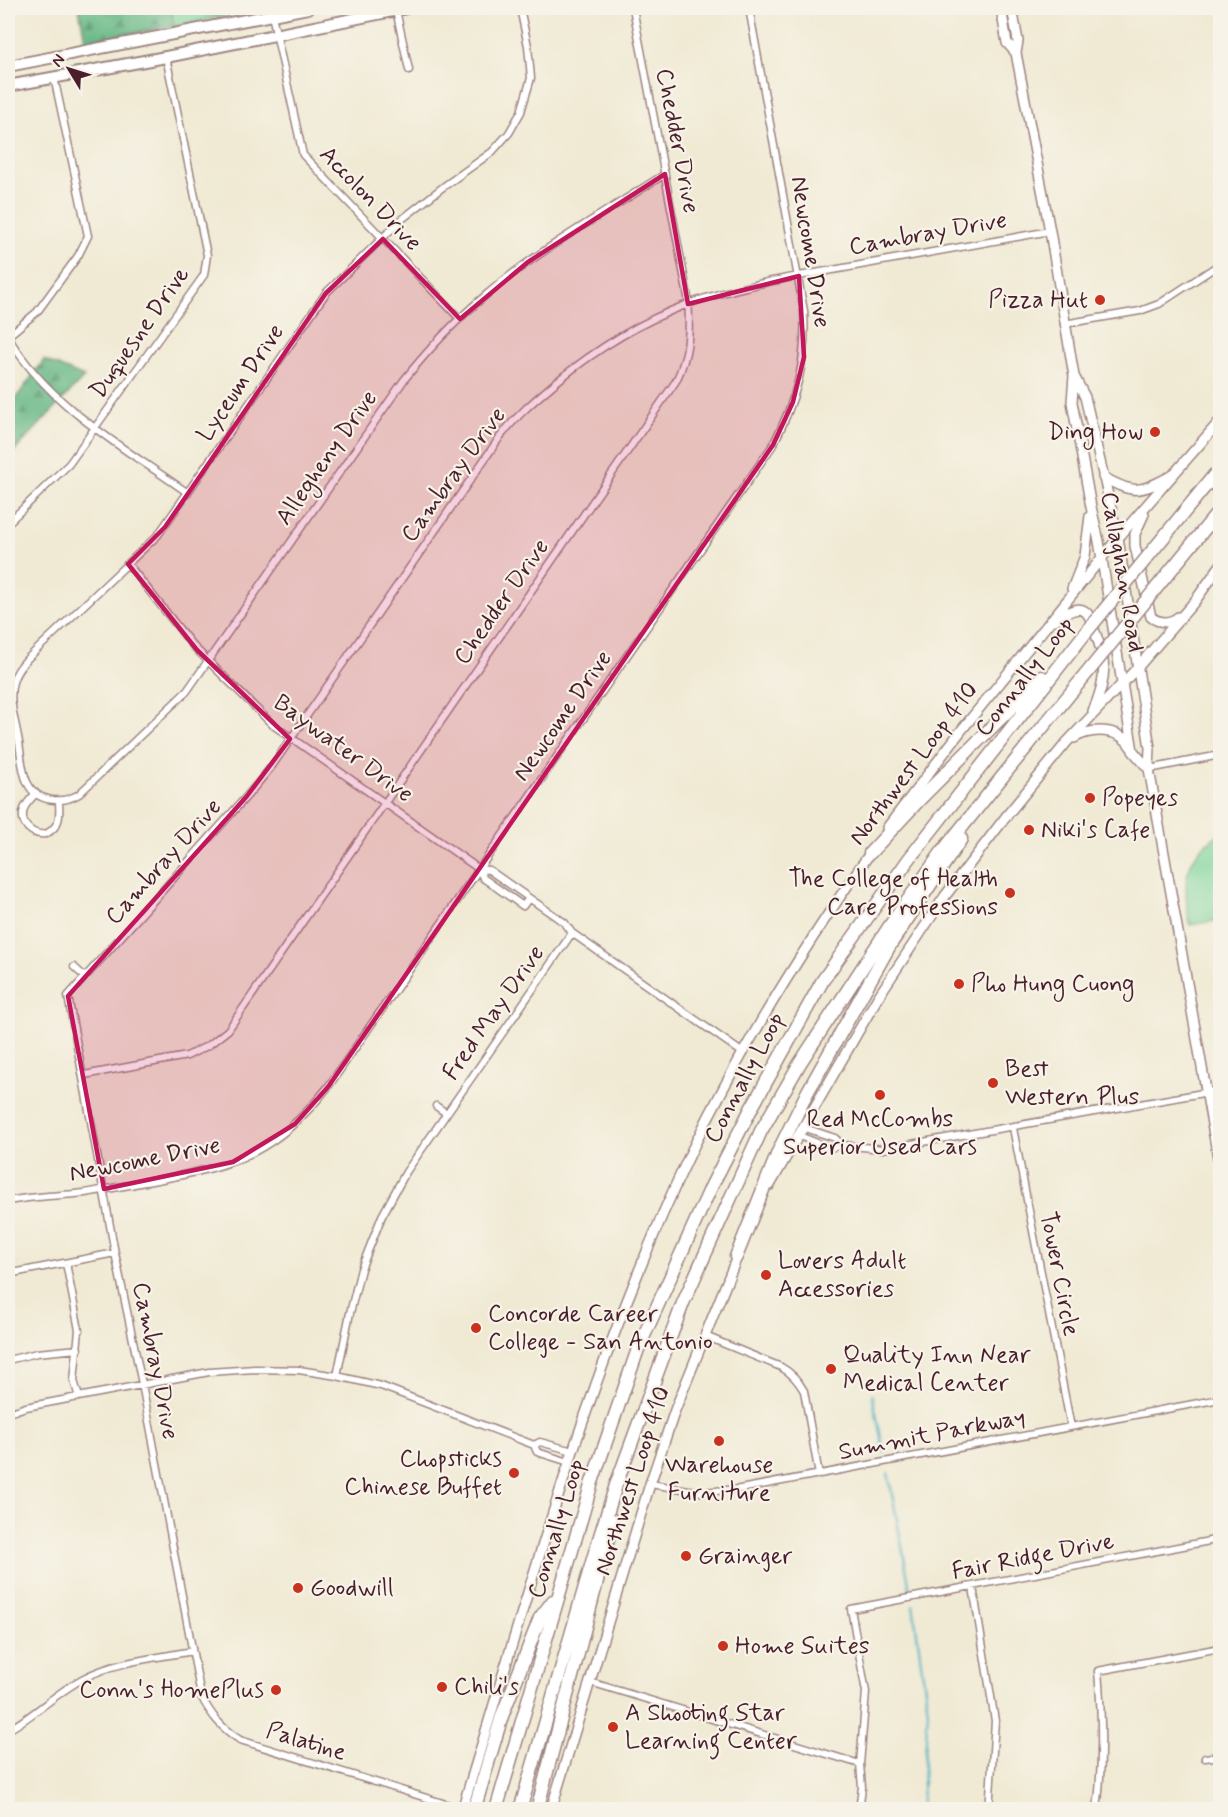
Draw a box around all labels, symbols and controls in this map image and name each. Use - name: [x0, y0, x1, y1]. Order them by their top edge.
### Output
- north arrow: [39, 39, 99, 99]
- text: N: [47, 50, 70, 71]
- street label: Chedder Drive: [648, 66, 706, 216]
- street label: Accolon Drive: [312, 140, 428, 258]
- street label: Newcome Drive: [783, 174, 837, 330]
- street label: Cambray Drive: [847, 205, 1009, 263]
- street label: Duquesne Drive: [83, 261, 197, 405]
- place label: Pizza Hut: [988, 285, 1088, 316]
- marker: Pizza Hut: [1093, 293, 1107, 307]
- street label: Lyceum Drive: [190, 318, 292, 448]
- street label: Allegheny Drive: [269, 384, 387, 533]
- street label: Cambray Drive: [394, 401, 514, 549]
- place label: Ding How: [1048, 417, 1143, 450]
- marker: Ding How: [1148, 425, 1162, 439]
- street label: Callaghan Road: [1093, 489, 1151, 655]
- street label: Chedder Drive: [447, 533, 557, 671]
- street label: Connally Loop: [968, 611, 1082, 743]
- street label: Newcome Drive: [506, 644, 620, 788]
- street label: Northwest Loop 410: [842, 676, 986, 852]
- street label: Baywater Drive: [267, 688, 419, 810]
- place label: Popeyes: [1102, 783, 1178, 814]
- marker: Popeyes: [1083, 791, 1097, 805]
- street label: Cambray Drive: [99, 792, 229, 932]
- place label: Niki's Cafe: [1041, 815, 1150, 846]
- marker: Niki's Cafe: [1022, 823, 1036, 837]
- place label: The College of Health Care Professions: [788, 864, 998, 923]
- marker: The College of Health Care Professions: [1003, 886, 1017, 900]
- street label: Fred May Drive: [436, 939, 552, 1087]
- place label: Pho Hung Cuong: [971, 969, 1134, 1002]
- marker: Pho Hung Cuong: [952, 977, 966, 991]
- street label: Connally Loop: [698, 1007, 792, 1149]
- place label: Best Western Plus: [1005, 1054, 1140, 1113]
- marker: Best Western Plus: [986, 1076, 1000, 1090]
- marker: Red McCombs Superior Used Cars: [873, 1088, 887, 1102]
- place label: Red McCombs Superior Used Cars: [783, 1104, 977, 1163]
- street label: Newcome Drive: [67, 1130, 223, 1190]
- street label: Tower Circle: [1032, 1209, 1086, 1339]
- place label: Lovers Adult Accessories: [778, 1246, 906, 1305]
- marker: Lovers Adult Accessories: [759, 1268, 773, 1282]
- street label: Cambray Drive: [125, 1280, 185, 1442]
- place label: Concorde Career College - San Antonio: [488, 1299, 713, 1358]
- marker: Concorde Career College - San Antonio: [469, 1321, 483, 1335]
- place label: Quality Inn Near Medical Center: [843, 1340, 1031, 1399]
- marker: Quality Inn Near Medical Center: [824, 1362, 838, 1376]
- street label: Northwest Loop 410: [588, 1383, 678, 1579]
- street label: Summit Parkway: [836, 1402, 1028, 1468]
- marker: Warehouse Furniture: [712, 1434, 726, 1448]
- place label: Chopsticks Chinese Buffet: [344, 1444, 502, 1503]
- place label: Warehouse Furniture: [665, 1450, 773, 1509]
- street label: Connally Loop: [521, 1456, 593, 1602]
- marker: Chopsticks Chinese Buffet: [507, 1466, 521, 1480]
- street label: Fair Ridge Drive: [949, 1526, 1117, 1591]
- place label: Grainger: [698, 1541, 792, 1572]
- marker: Grainger: [679, 1549, 693, 1563]
- place label: Goodwill: [310, 1573, 394, 1604]
- marker: Goodwill: [291, 1581, 305, 1595]
- place label: Home Suites: [735, 1631, 870, 1662]
- marker: Home Suites: [716, 1639, 730, 1653]
- place label: Chili's: [454, 1672, 519, 1703]
- place label: Conn's HomePlus: [79, 1675, 264, 1706]
- marker: Chili's: [435, 1680, 449, 1694]
- marker: Conn's HomePlus: [269, 1683, 283, 1697]
- place label: A Shooting Star Learning Center: [625, 1698, 798, 1760]
- street label: Palatine: [262, 1715, 350, 1769]
- marker: A Shooting Star Learning Center: [606, 1720, 620, 1734]

